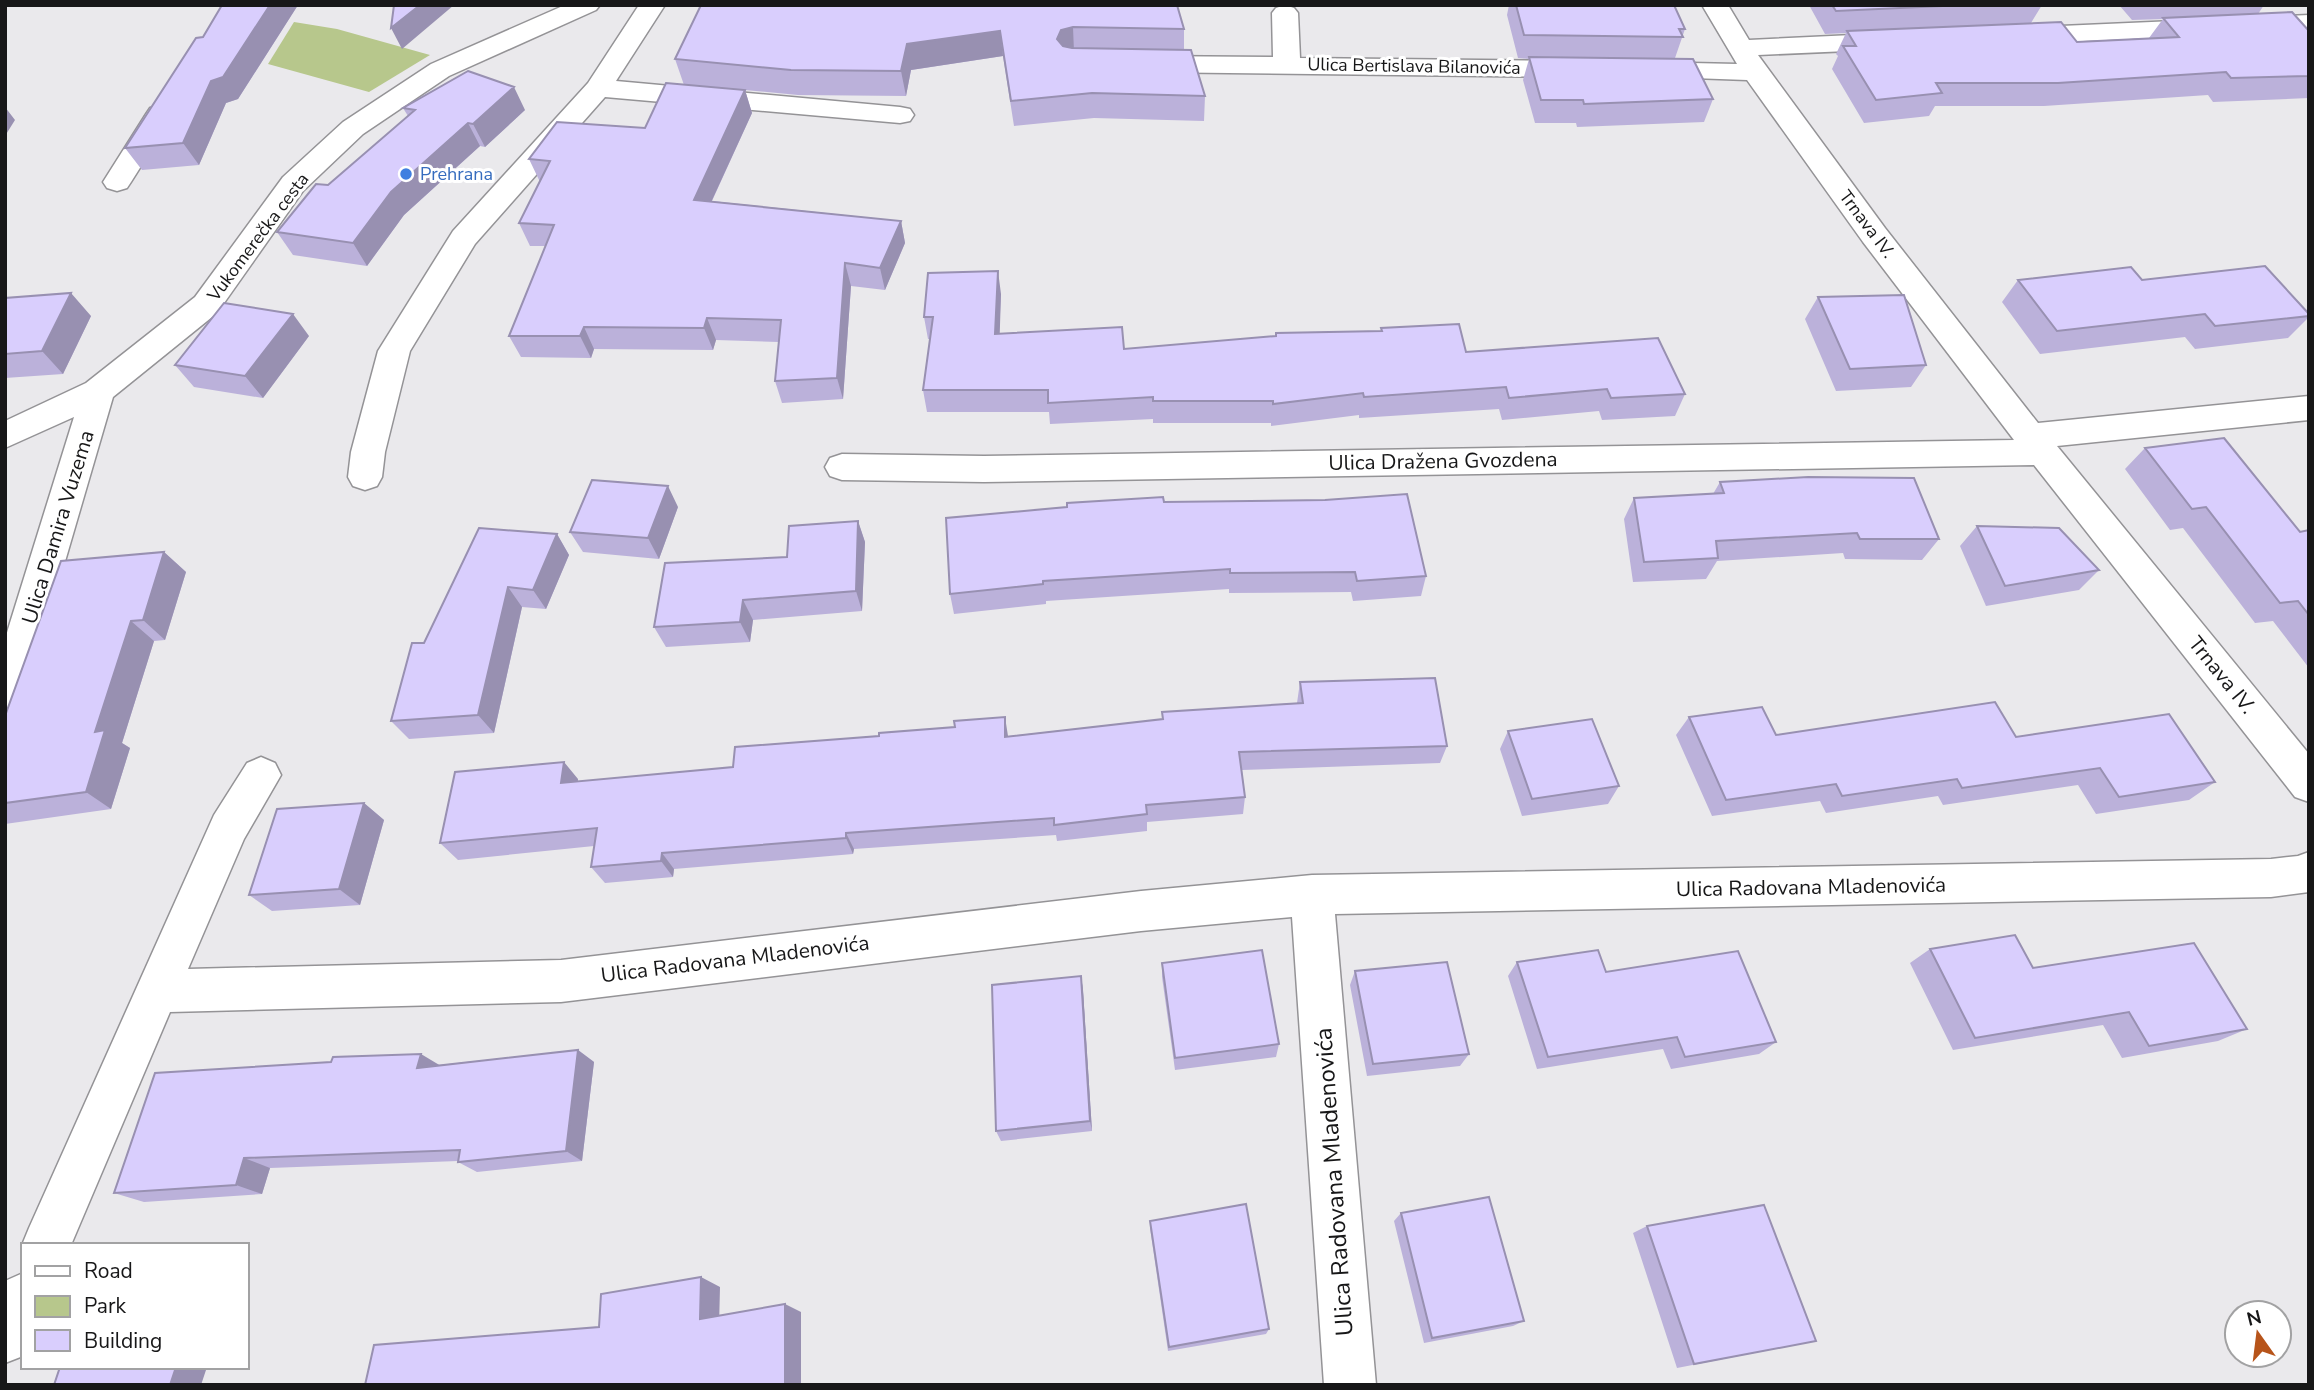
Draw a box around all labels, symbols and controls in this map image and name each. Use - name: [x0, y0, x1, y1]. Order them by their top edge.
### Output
- street label: Ulica Bertislava Bilanovića: [1307, 52, 1521, 80]
- place label: Prehrana: [420, 162, 493, 186]
- marker: Prehrana: [398, 166, 414, 182]
- street label: Vukomerečka cesta: [201, 168, 314, 307]
- street label: Trnava IV.: [1834, 185, 1900, 263]
- street label: Ulica Damira Vuzema: [15, 427, 101, 627]
- street label: Ulica Dražena Gvozdena: [1328, 445, 1558, 477]
- street label: Trnava IV.: [2182, 630, 2262, 720]
- street label: Ulica Radovana Mladenovića: [1676, 871, 1946, 903]
- street label: Ulica Radovana Mladenovića: [599, 929, 871, 989]
- street label: Ulica Radovana Mladenovića: [1307, 1027, 1361, 1337]
- legend: [21, 1243, 248, 1369]
- text: Road: [84, 1257, 133, 1285]
- text: Park: [84, 1292, 126, 1320]
- north arrow: [2223, 1299, 2293, 1369]
- text: N: [2244, 1304, 2264, 1333]
- text: Building: [84, 1327, 162, 1355]

